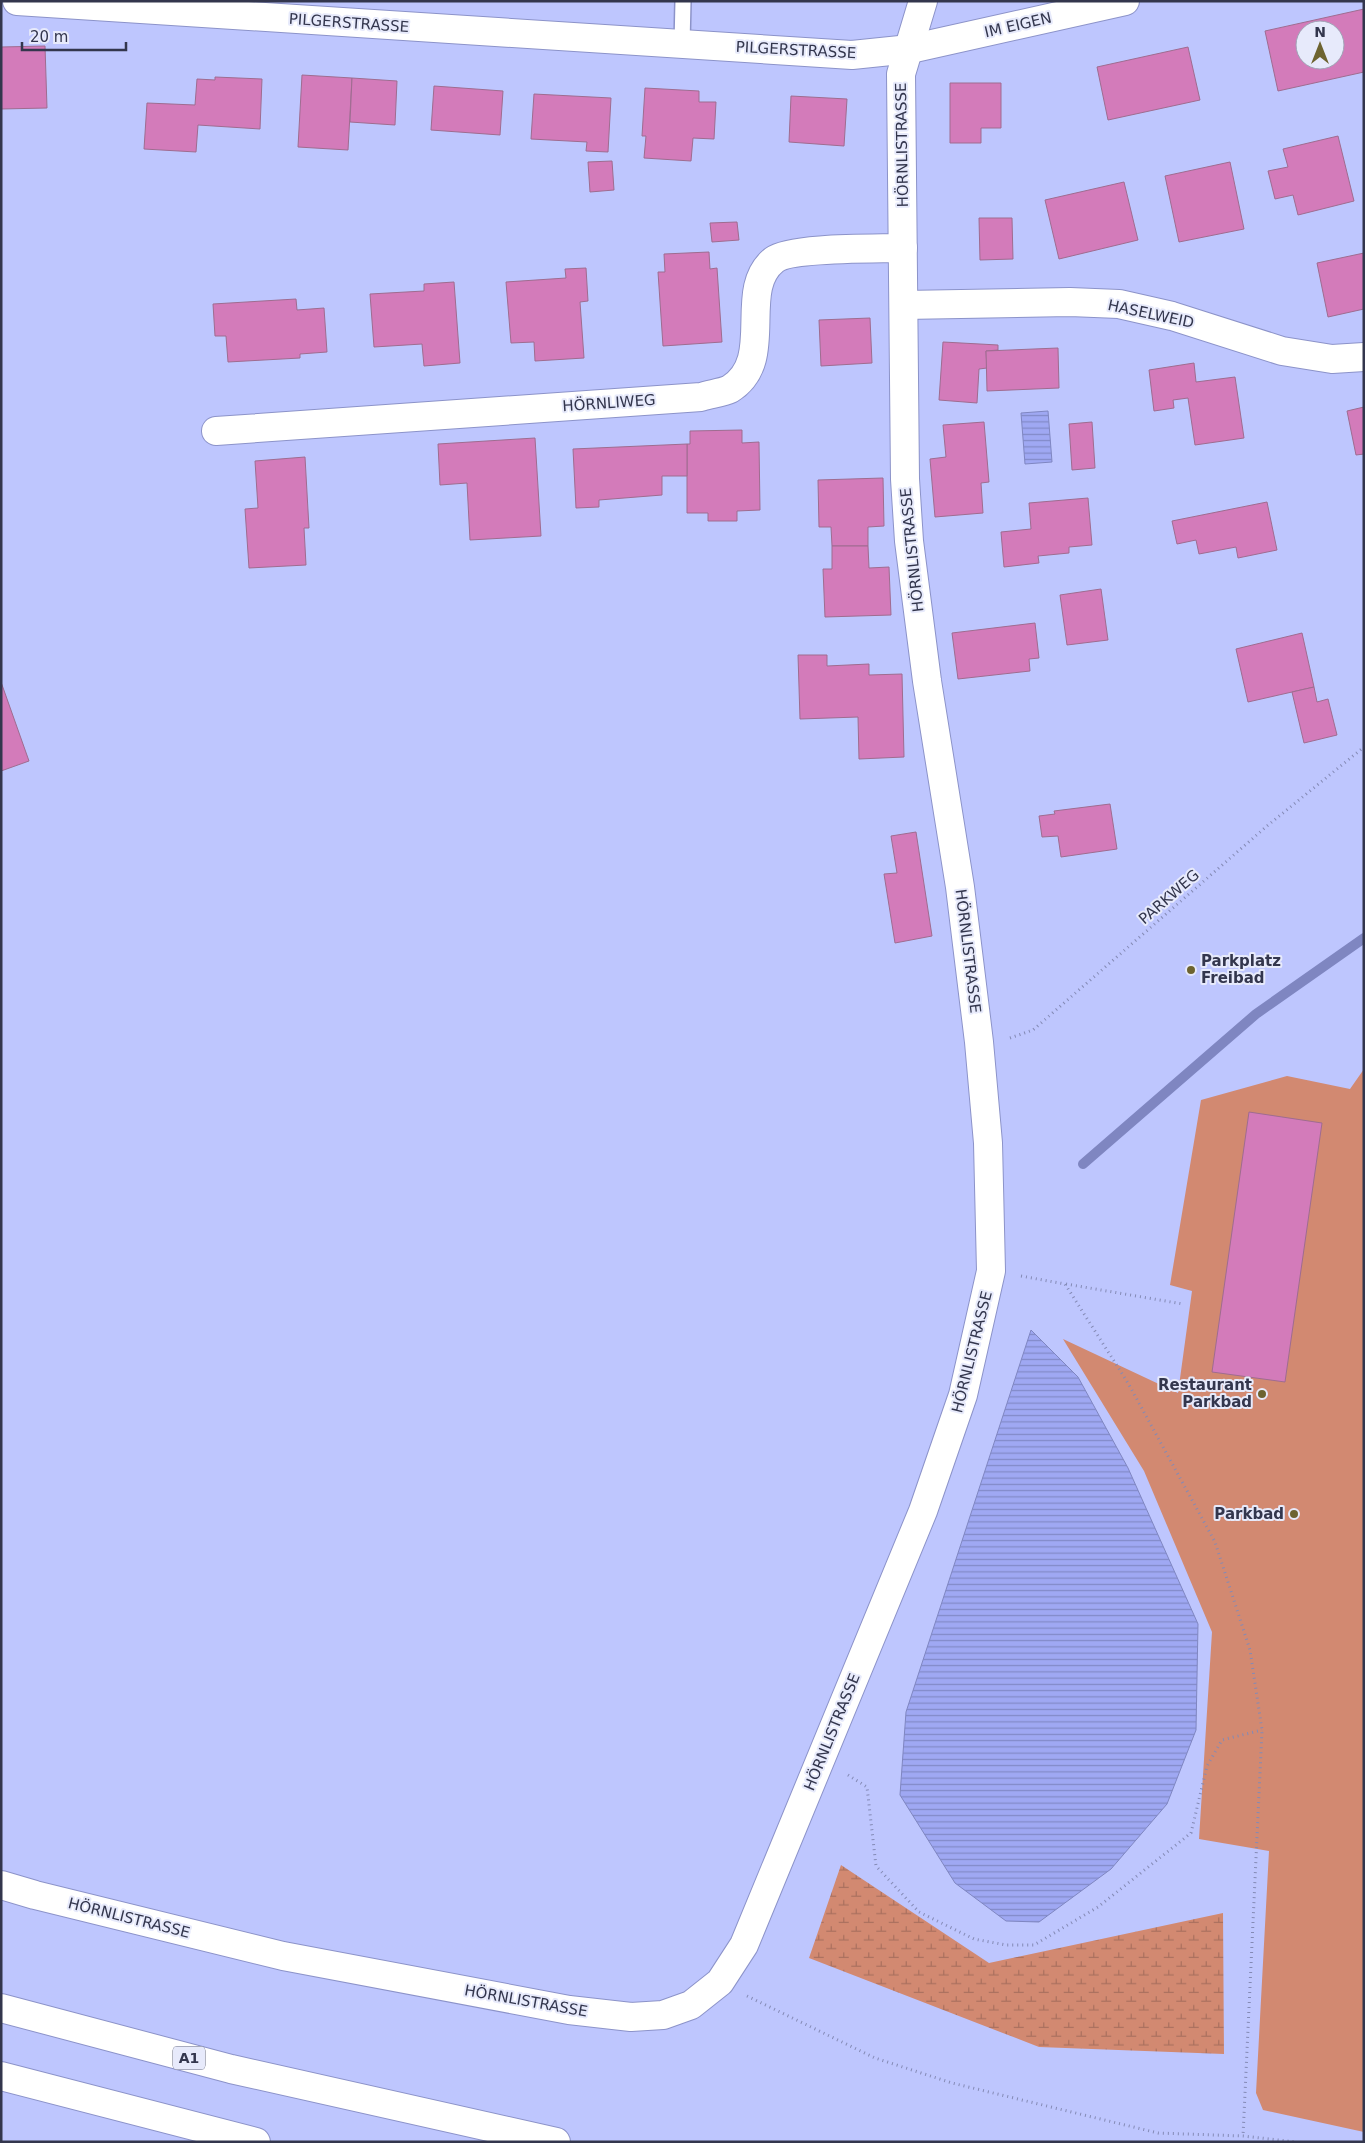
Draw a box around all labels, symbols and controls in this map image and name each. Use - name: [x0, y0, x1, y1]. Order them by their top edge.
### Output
- street label: IM EIGEN: [983, 9, 1053, 41]
- street label: PILGERSTRASSE: [288, 10, 410, 36]
- scale bar: [22, 20, 126, 52]
- north arrow: [1295, 20, 1345, 70]
- text: N: [1314, 24, 1326, 40]
- text: 20 m: [30, 28, 68, 46]
- street label: PILGERSTRASSE: [735, 38, 857, 62]
- street label: HÖRNLISTRASSE: [891, 82, 912, 208]
- street label: HASELWEID: [1106, 296, 1196, 332]
- street label: HÖRNLIWEG: [562, 390, 656, 415]
- street label: HÖRNLISTRASSE: [896, 487, 927, 613]
- street label: PARKWEG: [1135, 866, 1203, 928]
- street label: HÖRNLISTRASSE: [951, 888, 986, 1014]
- place label: Parkplatz Freibad: [1201, 952, 1281, 987]
- marker: Parkplatz Freibad: [1185, 964, 1197, 976]
- street label: HÖRNLISTRASSE: [947, 1289, 996, 1415]
- place label: Restaurant Parkbad: [1158, 1376, 1252, 1411]
- marker: Restaurant Parkbad: [1256, 1388, 1268, 1400]
- place label: Parkbad: [1214, 1505, 1284, 1523]
- marker: Parkbad: [1288, 1508, 1300, 1520]
- street label: HÖRNLISTRASSE: [799, 1670, 864, 1793]
- street label: HÖRNLISTRASSE: [66, 1893, 192, 1942]
- street label: HÖRNLISTRASSE: [463, 1980, 589, 2021]
- road number: A1: [173, 2046, 205, 2070]

